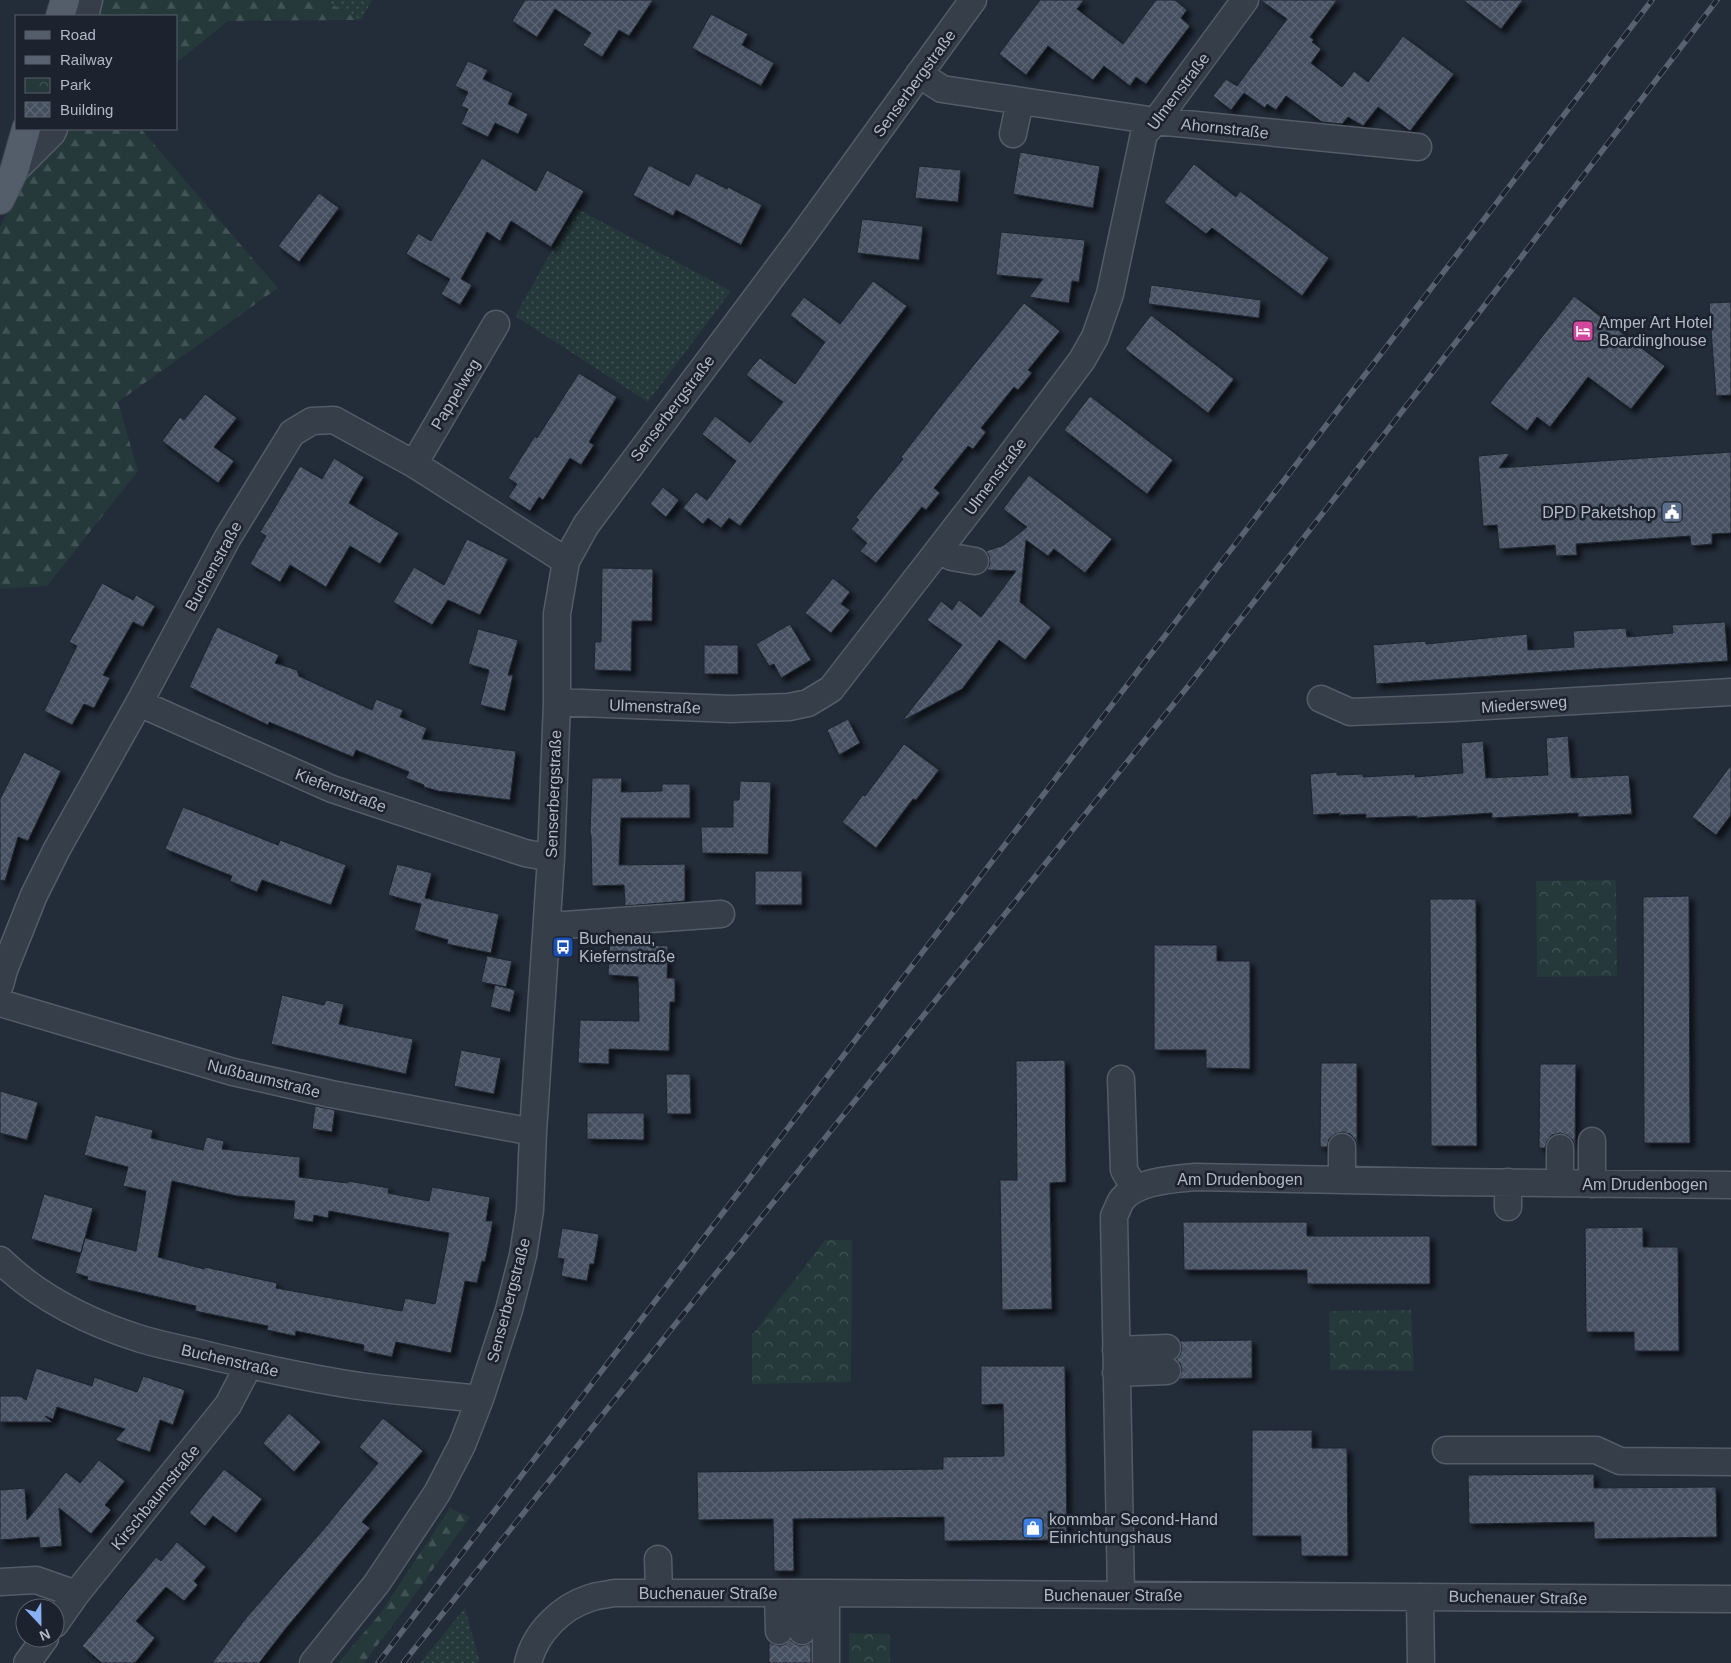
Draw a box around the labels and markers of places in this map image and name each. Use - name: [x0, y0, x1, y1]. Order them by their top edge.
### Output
- place label: Amper Art Hotel Boardinghouse: [1599, 314, 1712, 349]
- hotel icon: Amper Art Hotel Boardinghouse: [1571, 319, 1595, 343]
- public building icon: DPD Paketshop: [1660, 500, 1684, 524]
- place label: DPD Paketshop: [1542, 504, 1656, 521]
- place label: Buchenau, Kiefernstraße: [579, 930, 675, 965]
- bus stop icon: Buchenau, Kiefernstraße: [551, 935, 575, 959]
- place label: kommbar Second-Hand Einrichtungshaus: [1049, 1511, 1218, 1546]
- shop icon: kommbar Second-Hand Einrichtungshaus: [1021, 1516, 1045, 1540]

